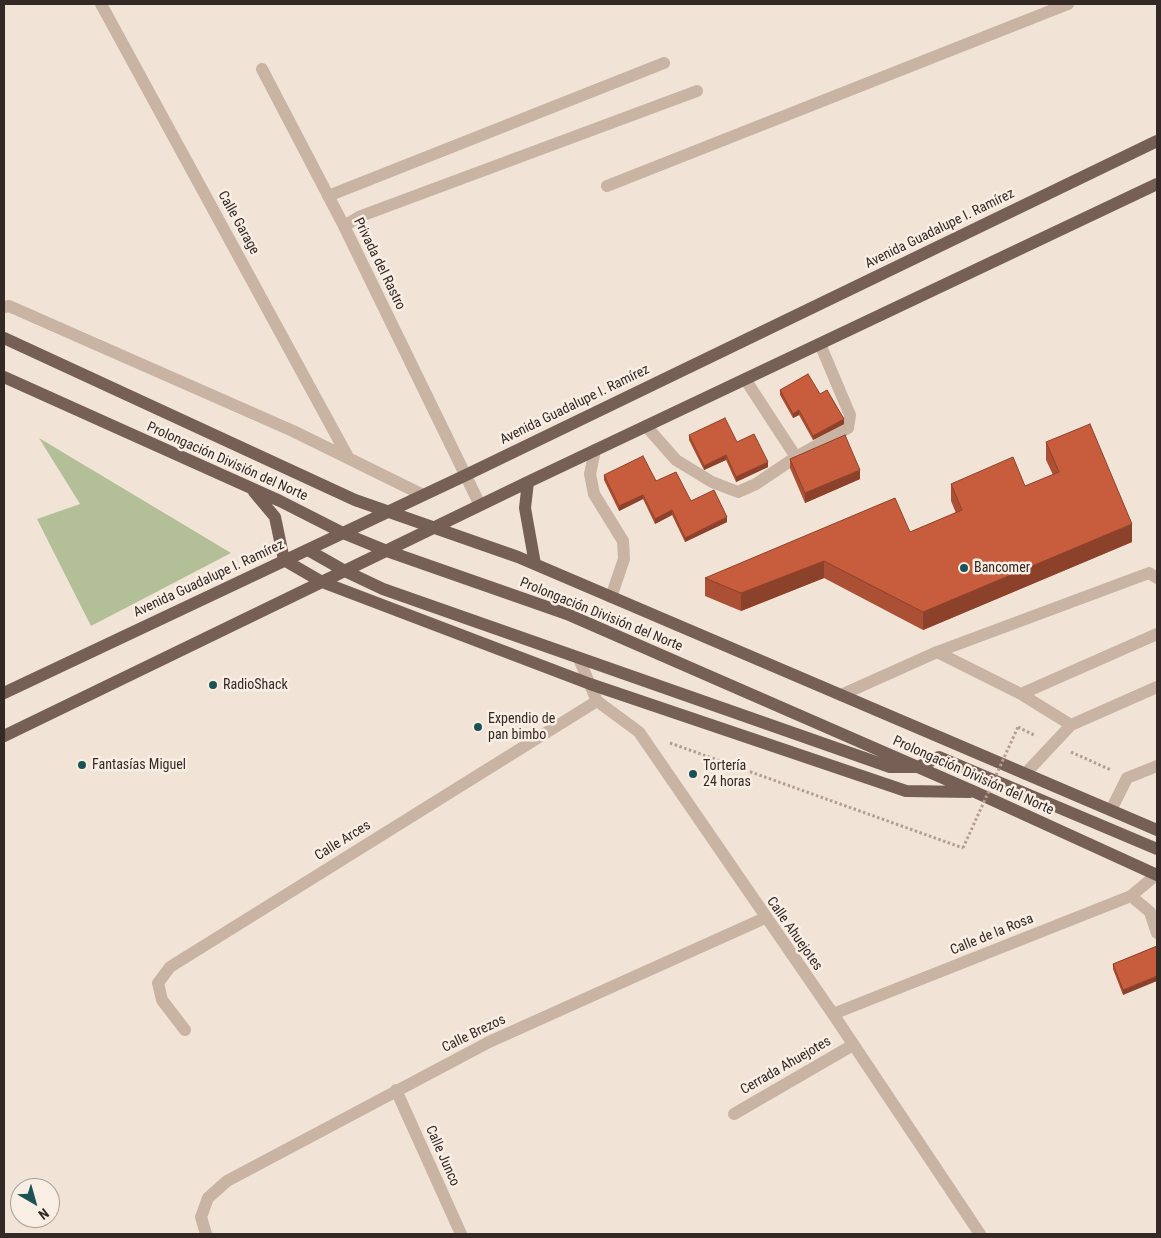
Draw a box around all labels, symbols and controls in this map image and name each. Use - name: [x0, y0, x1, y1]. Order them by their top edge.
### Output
- street label: Avenida Guadalupe I. Ramírez: [862, 185, 1018, 273]
- street label: Calle Garage: [214, 188, 262, 258]
- street label: Privada del Rastro: [349, 215, 409, 313]
- street label: Avenida Guadalupe I. Ramírez: [497, 361, 653, 449]
- street label: Prolongación División del Norte: [144, 419, 310, 505]
- street label: Avenida Guadalupe I. Ramírez: [131, 537, 287, 621]
- place label: Bancomer: [974, 560, 1030, 576]
- marker: Bancomer: [958, 562, 970, 574]
- street label: Prolongación División del Norte: [517, 575, 685, 655]
- place label: RadioShack: [223, 677, 288, 693]
- marker: RadioShack: [207, 679, 219, 691]
- place label: Expendio de pan bimbo: [488, 711, 555, 744]
- marker: Expendio de pan bimbo: [472, 721, 484, 733]
- street label: Prolongación División del Norte: [890, 733, 1056, 819]
- place label: Fantasías Miguel: [92, 757, 186, 773]
- place label: Tortería 24 horas: [703, 758, 751, 790]
- marker: Fantasías Miguel: [76, 759, 88, 771]
- marker: Tortería 24 horas: [687, 768, 699, 780]
- street label: Calle Arces: [312, 817, 374, 865]
- street label: Calle Ahuejotes: [762, 894, 826, 974]
- street label: Calle de la Rosa: [948, 911, 1036, 959]
- street label: Calle Brezos: [439, 1011, 509, 1057]
- street label: Cerrada Ahuejotes: [738, 1033, 834, 1099]
- street label: Calle Junco: [421, 1123, 463, 1189]
- north arrow: [10, 1178, 60, 1228]
- text: N: [35, 1205, 52, 1223]

